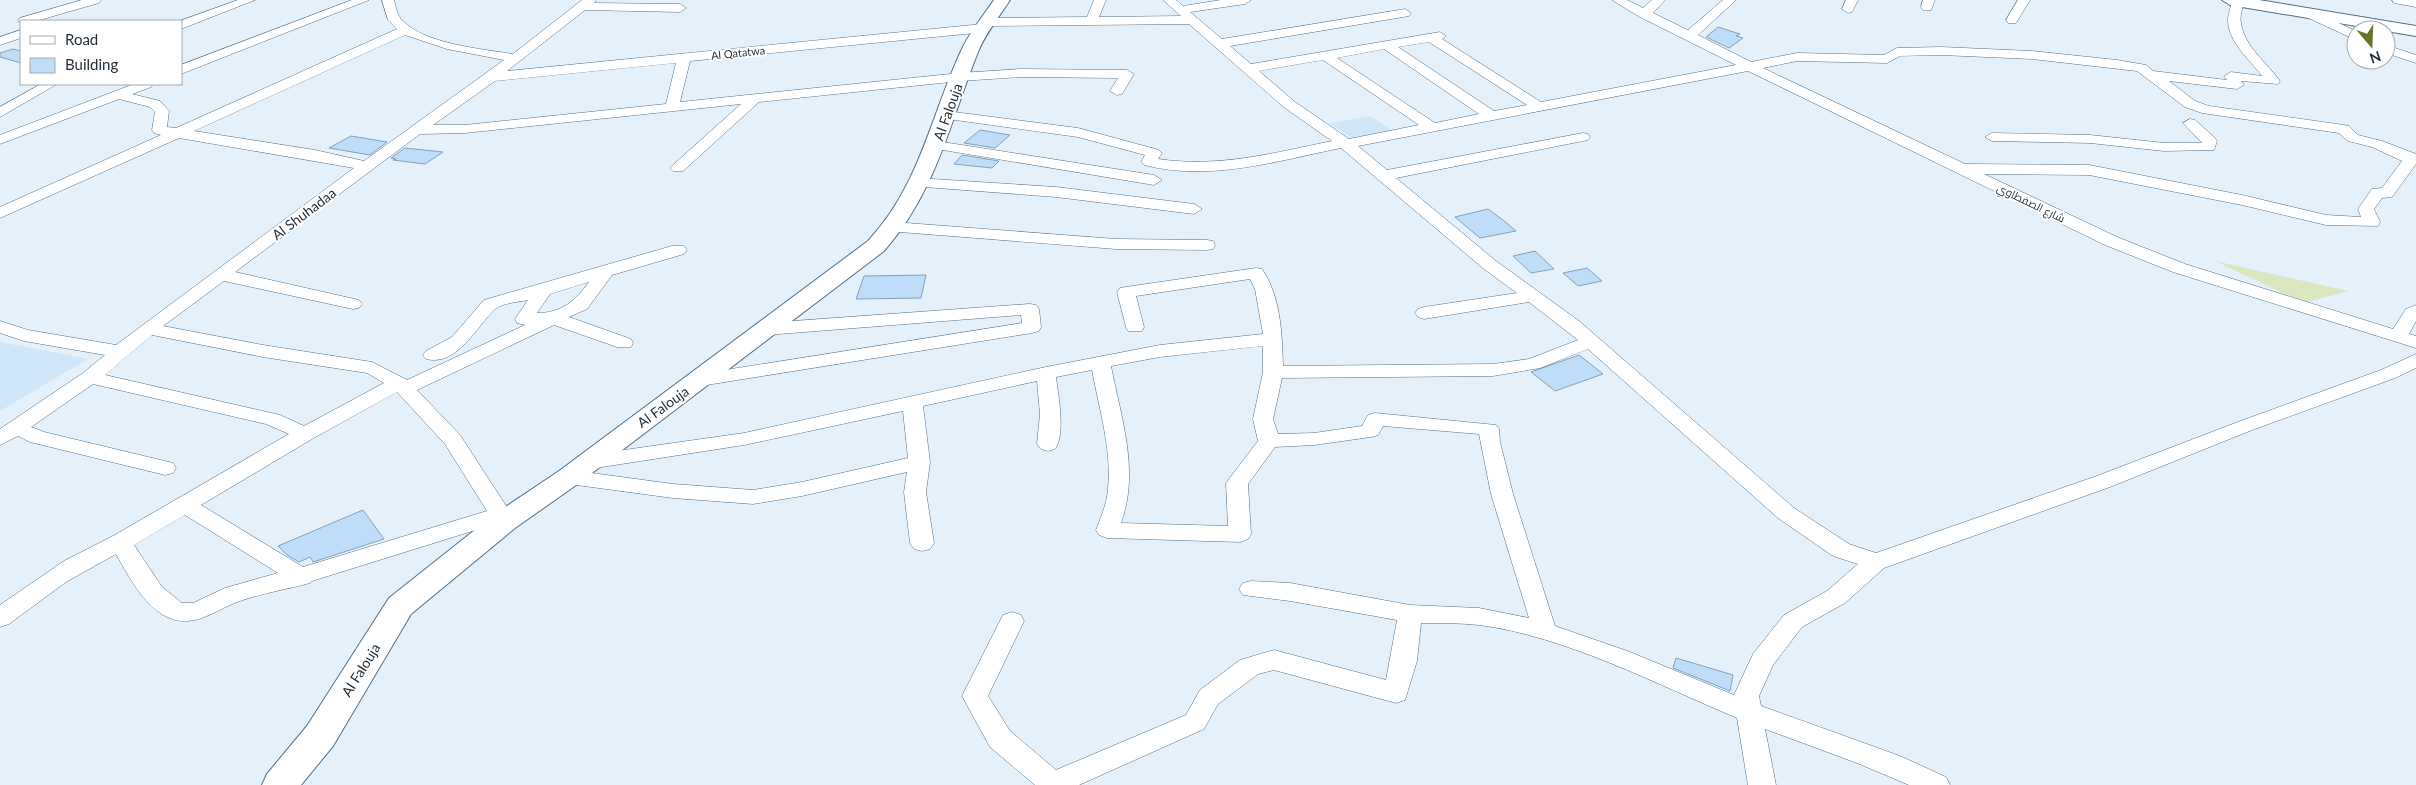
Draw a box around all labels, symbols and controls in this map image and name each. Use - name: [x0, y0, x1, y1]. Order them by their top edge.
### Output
- legend: [20, 20, 182, 85]
- north arrow: [2346, 20, 2396, 70]
- text: Road: [65, 30, 98, 48]
- street label: Al Qatatwa: [710, 43, 766, 62]
- text: N: [2368, 48, 2383, 68]
- text: Building: [65, 55, 118, 73]
- street label: Al Falouja: [929, 81, 966, 143]
- street label: شارع الصفطاوي: [1994, 181, 2067, 227]
- street label: Al Shuhadaa: [268, 184, 339, 243]
- street label: Al Falouja: [634, 382, 692, 431]
- street label: Al Falouja: [338, 640, 384, 700]

